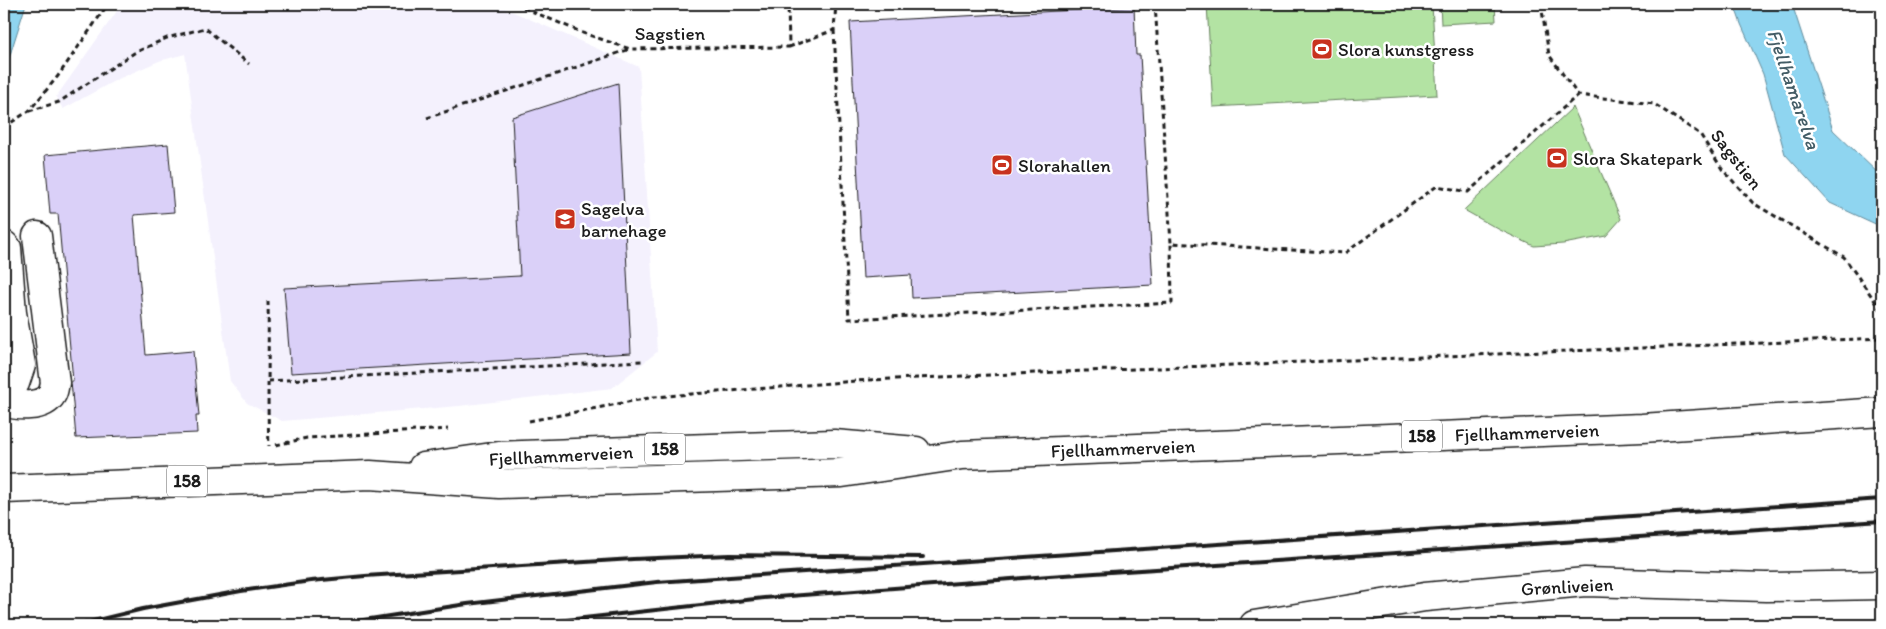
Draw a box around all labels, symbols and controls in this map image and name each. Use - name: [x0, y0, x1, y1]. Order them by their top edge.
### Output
- street label: Sagstien: [635, 22, 706, 45]
- water label: Fjellhamarelva: [1762, 26, 1826, 153]
- sports icon: Slora kunstgress: [1310, 37, 1334, 61]
- place label: Slora kunstgress: [1338, 38, 1474, 61]
- street label: Sagstien: [1706, 124, 1768, 194]
- sports icon: Slora Skatepark: [1545, 146, 1569, 170]
- place label: Slora Skatepark: [1573, 147, 1702, 170]
- sports icon: Slorahallen: [990, 153, 1014, 177]
- place label: Slorahallen: [1018, 154, 1111, 177]
- place label: Sagelva barnehage: [581, 197, 667, 242]
- school or university icon: Sagelva barnehage: [553, 207, 577, 231]
- street label: Fjellhammerveien: [1454, 418, 1600, 447]
- road number: 158: [1402, 421, 1442, 452]
- road number: 158: [645, 434, 685, 464]
- street label: Fjellhammerveien: [1050, 434, 1196, 463]
- street label: Fjellhammerveien: [488, 440, 634, 471]
- road number: 158: [167, 466, 207, 496]
- street label: Grønliveien: [1520, 573, 1614, 600]

